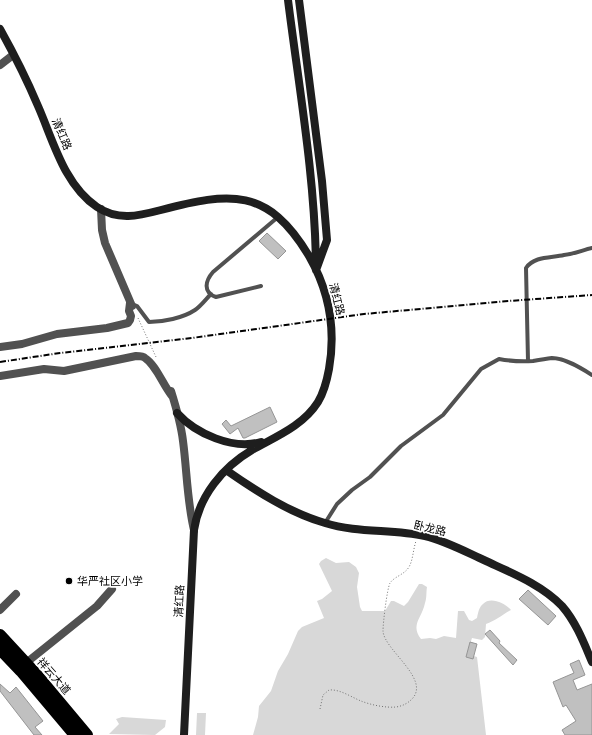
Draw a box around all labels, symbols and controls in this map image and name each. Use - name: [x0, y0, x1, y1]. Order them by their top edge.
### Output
- street label: 清红路: [50, 116, 74, 152]
- street label: 清红路: [327, 282, 347, 316]
- street label: 卧龙路: [413, 518, 447, 538]
- place label: 华严社区小学: [77, 575, 143, 587]
- marker: 华严社区小学: [64, 576, 74, 586]
- street label: 清红路: [172, 584, 186, 618]
- street label: 祥云大道: [35, 655, 73, 697]

